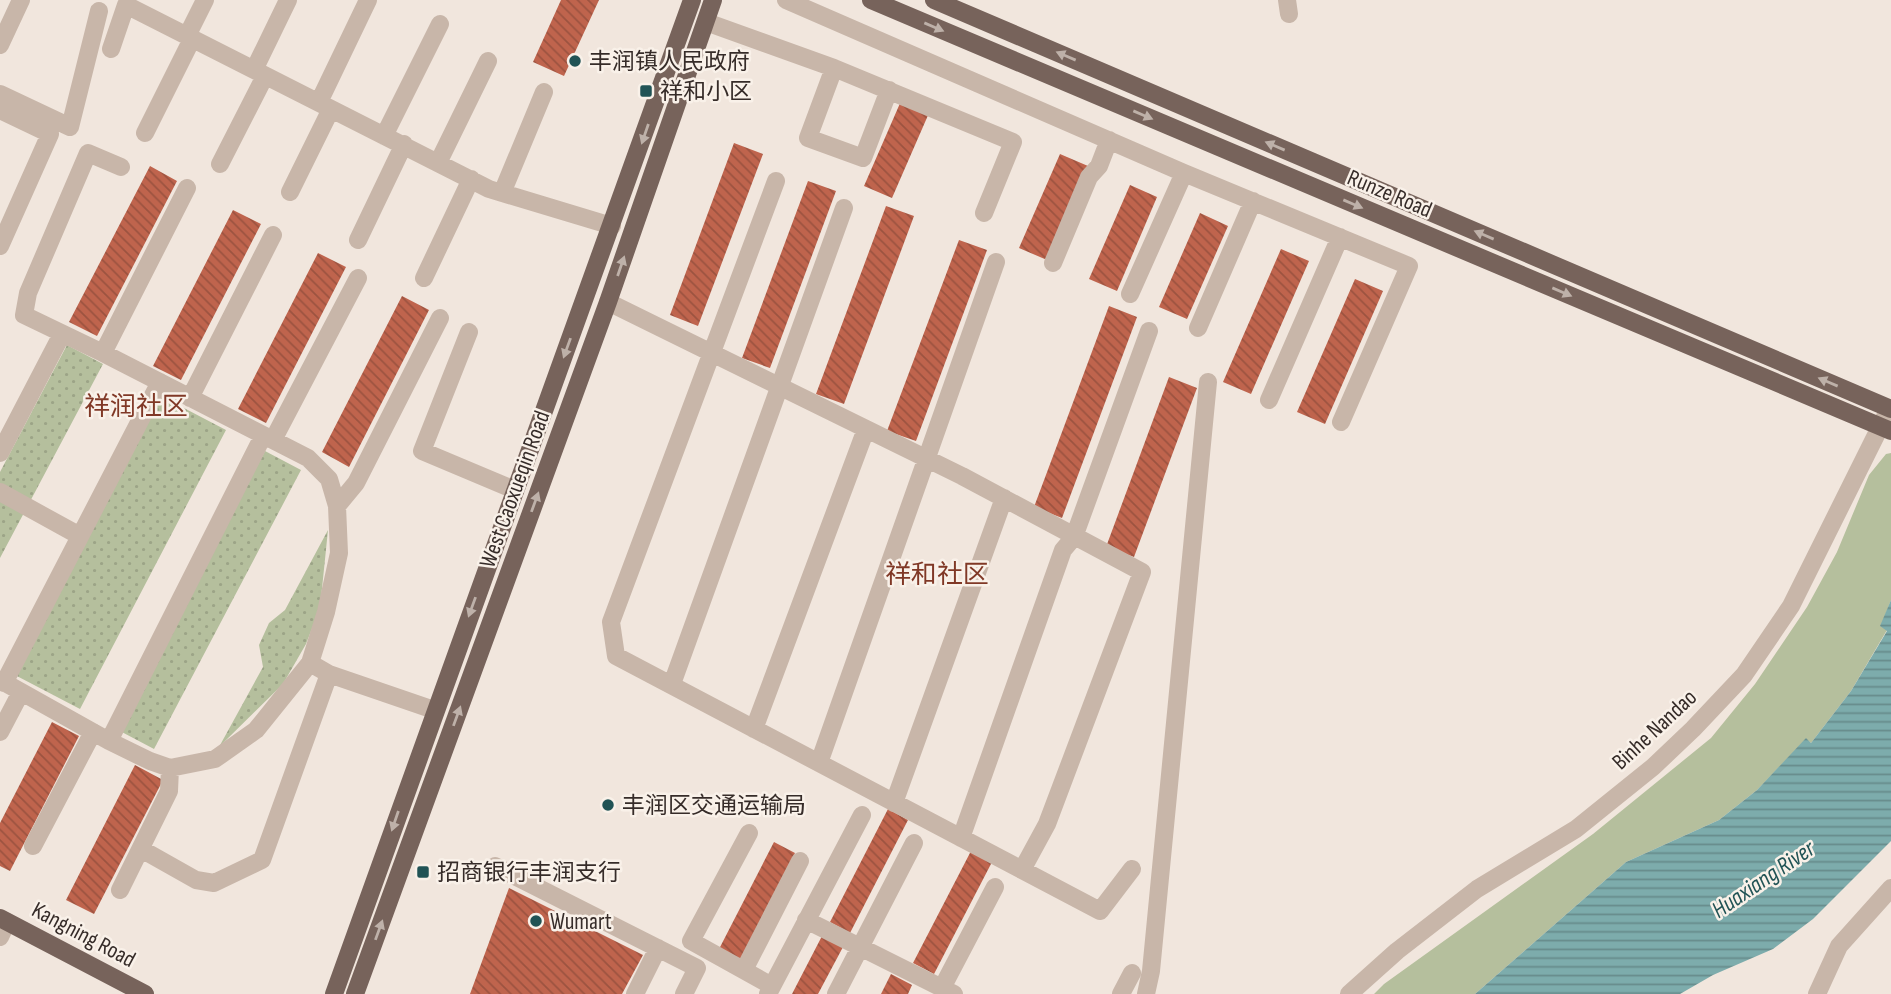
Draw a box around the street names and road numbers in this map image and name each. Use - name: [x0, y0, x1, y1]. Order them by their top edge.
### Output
- street label: Runze Road: [1343, 164, 1436, 224]
- street label: West Caoxueqin Road: [474, 407, 556, 572]
- street label: Binhe Nandao: [1607, 684, 1703, 776]
- street label: Kangning Road: [27, 896, 140, 974]

